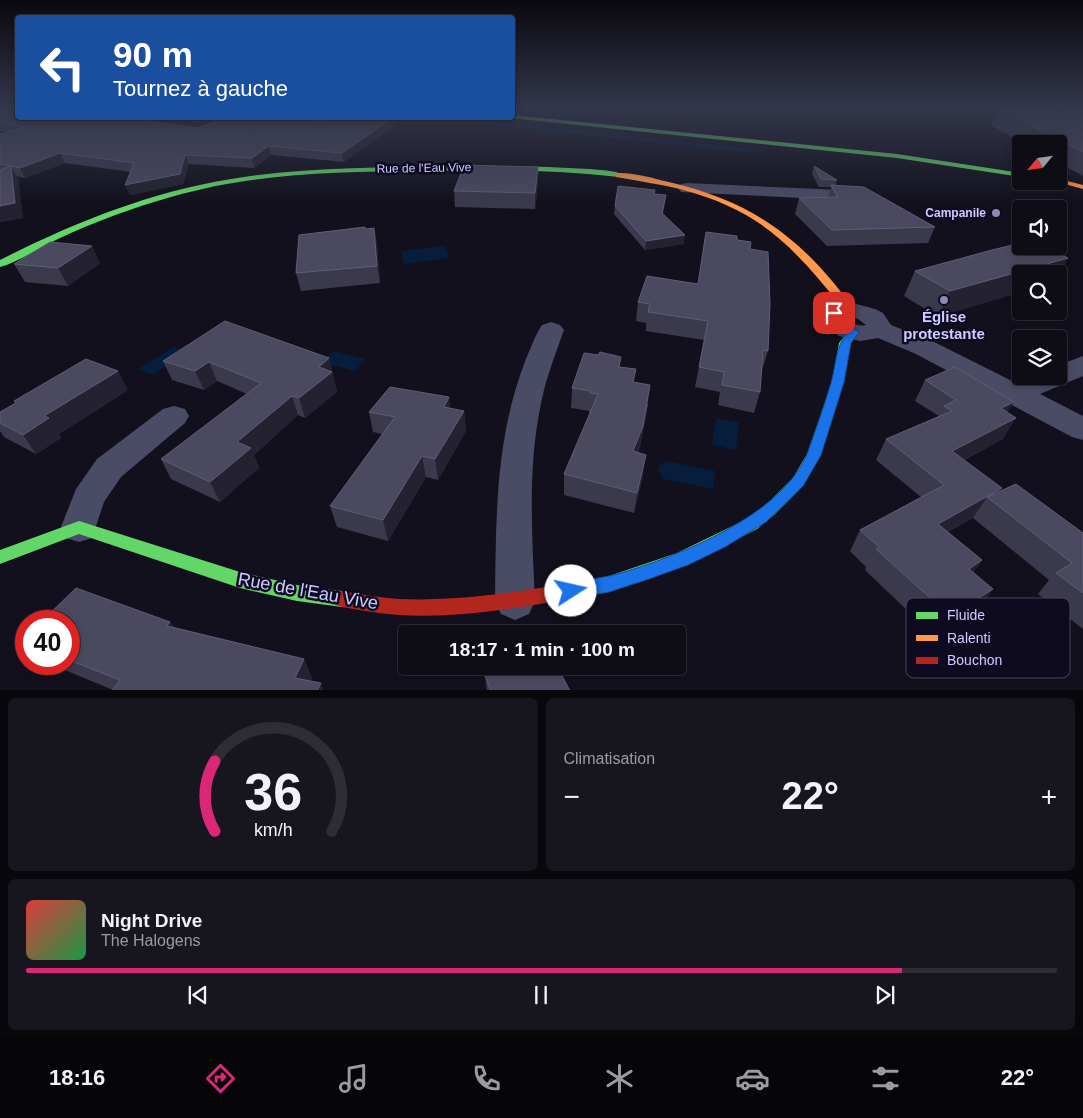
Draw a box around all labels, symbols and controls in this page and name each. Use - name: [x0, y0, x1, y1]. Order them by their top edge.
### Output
- icon: left: [30, 35, 95, 100]
- text: 90 m: [113, 35, 193, 74]
- text: Tournez à gauche: [113, 76, 288, 101]
- north arrow: [1012, 135, 1068, 190]
- map controls: [1012, 135, 1067, 385]
- street label: Rue de l'Eau Vive: [376, 160, 472, 176]
- button: sound: [1012, 200, 1067, 255]
- place label: Campanile: [925, 206, 986, 220]
- marker: Campanile: [990, 207, 1002, 219]
- button: search: [1012, 265, 1067, 320]
- pin: [813, 292, 855, 334]
- marker: Église protestante: [938, 294, 950, 306]
- icon: arrive: [820, 299, 848, 327]
- place label: Église protestante: [903, 308, 985, 342]
- button: layers: [1012, 330, 1067, 385]
- position arrow: [544, 564, 596, 616]
- street label: Rue de l'Eau Vive: [236, 569, 380, 613]
- legend: [906, 598, 1070, 678]
- text: Fluide: [947, 607, 985, 623]
- speed limit sign: 40: [15, 610, 80, 675]
- text: Ralenti: [947, 630, 991, 646]
- text: 18:17 · 1 min · 100 m: [449, 639, 635, 660]
- text: Bouchon: [947, 652, 1002, 668]
- text: Climatisation: [564, 750, 655, 767]
- text: 36: [244, 763, 302, 821]
- text: 22°: [782, 775, 839, 817]
- text: −: [564, 781, 580, 812]
- text: +: [1041, 781, 1057, 812]
- text: km/h: [253, 820, 292, 840]
- text: Night Drive: [101, 910, 202, 931]
- text: The Halogens: [101, 932, 201, 949]
- icon: previous: [184, 981, 212, 1009]
- icon: pause: [527, 981, 555, 1009]
- icon: next: [871, 981, 899, 1009]
- icon: directions: [203, 1061, 238, 1096]
- icon: music: [336, 1061, 371, 1096]
- icon: phone: [469, 1061, 504, 1096]
- icon: climate: [602, 1061, 637, 1096]
- icon: car: [735, 1061, 770, 1096]
- icon: filters: [868, 1061, 903, 1096]
- text: 18:16: [49, 1065, 105, 1090]
- text: 22°: [1001, 1065, 1034, 1090]

